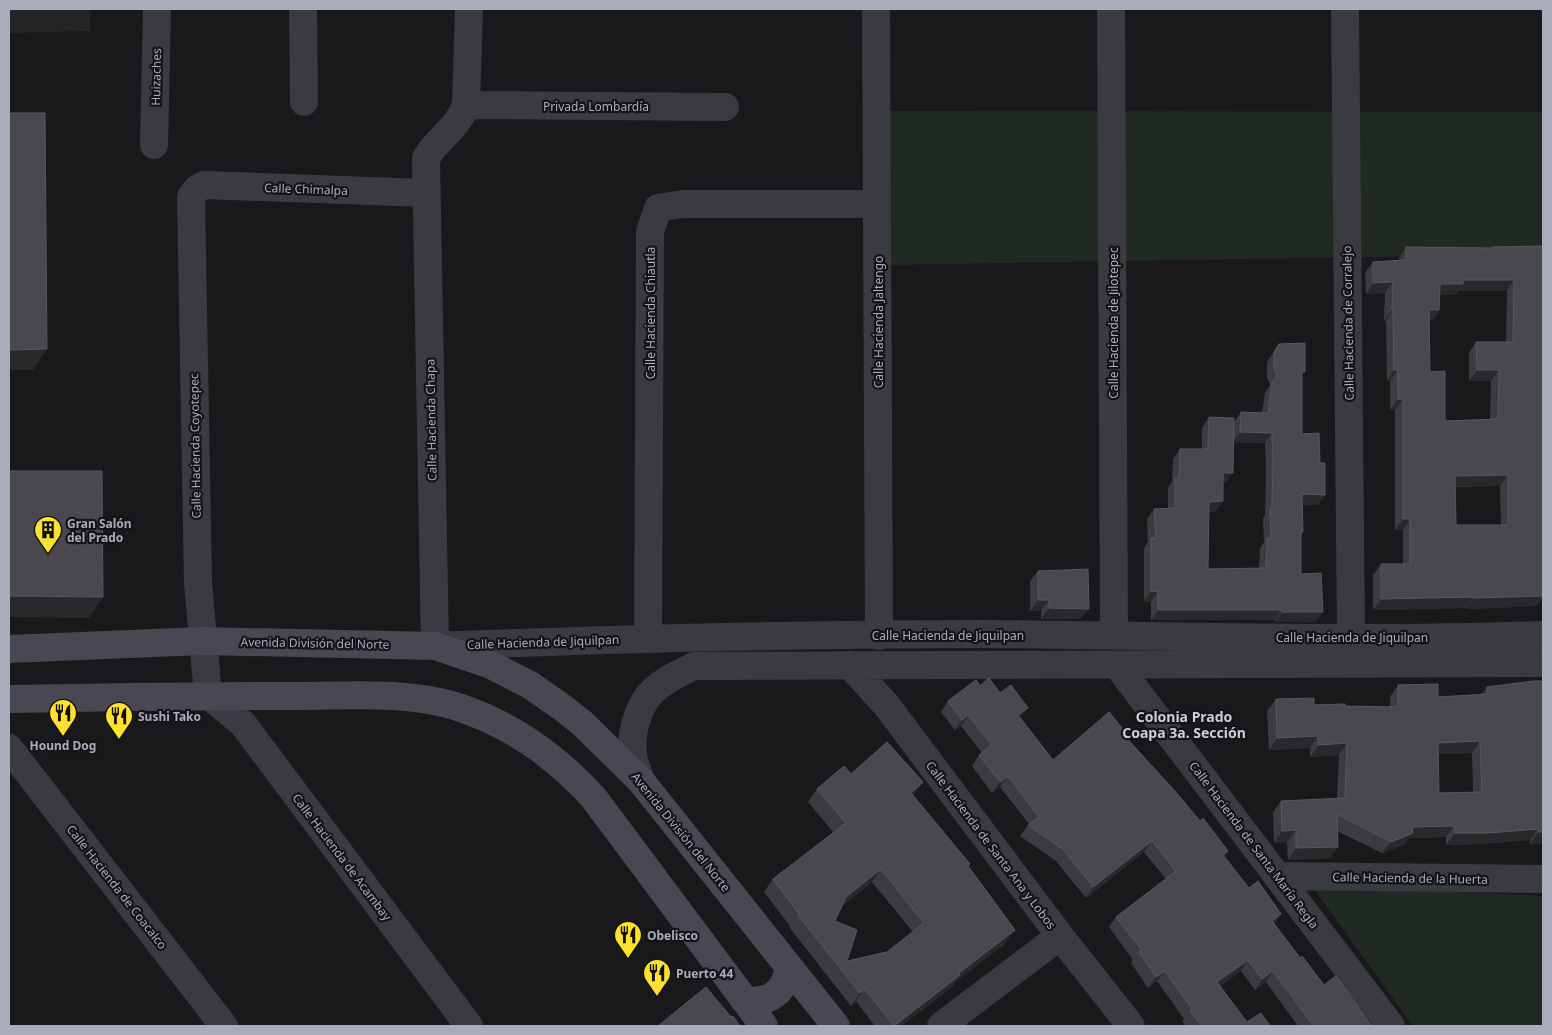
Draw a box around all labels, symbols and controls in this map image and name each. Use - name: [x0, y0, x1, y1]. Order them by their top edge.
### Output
- street label: Huizaches: [147, 48, 165, 106]
- street label: Privada Lombardía: [543, 98, 649, 115]
- street label: Calle Chimalpa: [264, 179, 348, 199]
- street label: Calle Hacienda de Corralejo: [1338, 245, 1358, 401]
- street label: Calle Hacienda Chiautla: [642, 247, 659, 379]
- street label: Calle Hacienda de Jilotepec: [1105, 247, 1122, 399]
- street label: Calle Hacienda Jaltengo: [870, 256, 887, 388]
- street label: Calle Hacienda Chapa: [421, 359, 441, 481]
- street label: Calle Hacienda Coyotepec: [185, 373, 205, 519]
- building icon: Gran Salón del Prado: [33, 515, 63, 554]
- place label: Gran Salón del Prado: [67, 515, 132, 546]
- street label: Calle Hacienda de Jiquilpan: [872, 627, 1024, 644]
- street label: Calle Hacienda de Jiquilpan: [1276, 629, 1428, 646]
- street label: Calle Hacienda de Jiquilpan: [467, 631, 619, 653]
- street label: Avenida División del Norte: [240, 633, 390, 653]
- restaurant icon: Hound Dog: [48, 698, 78, 737]
- restaurant icon: Sushi Tako: [104, 701, 134, 740]
- district label: Colonia Prado Coapa 3a. Sección: [1122, 707, 1246, 742]
- place label: Sushi Tako: [138, 708, 201, 725]
- place label: Hound Dog: [30, 737, 96, 754]
- street label: Calle Hacienda de Santa Ana y Lobos: [922, 757, 1060, 933]
- street label: Calle Hacienda de Santa María Regla: [1185, 758, 1323, 932]
- street label: Avenida División del Norte: [628, 769, 735, 895]
- street label: Calle Hacienda de Acambay: [289, 790, 396, 925]
- street label: Calle Hacienda de Coacalco: [63, 821, 171, 953]
- street label: Calle Hacienda de la Huerta: [1332, 868, 1488, 888]
- restaurant icon: Obelisco: [613, 920, 643, 959]
- place label: Obelisco: [647, 927, 698, 944]
- restaurant icon: Puerto 44: [642, 958, 672, 997]
- place label: Puerto 44: [676, 965, 733, 982]

